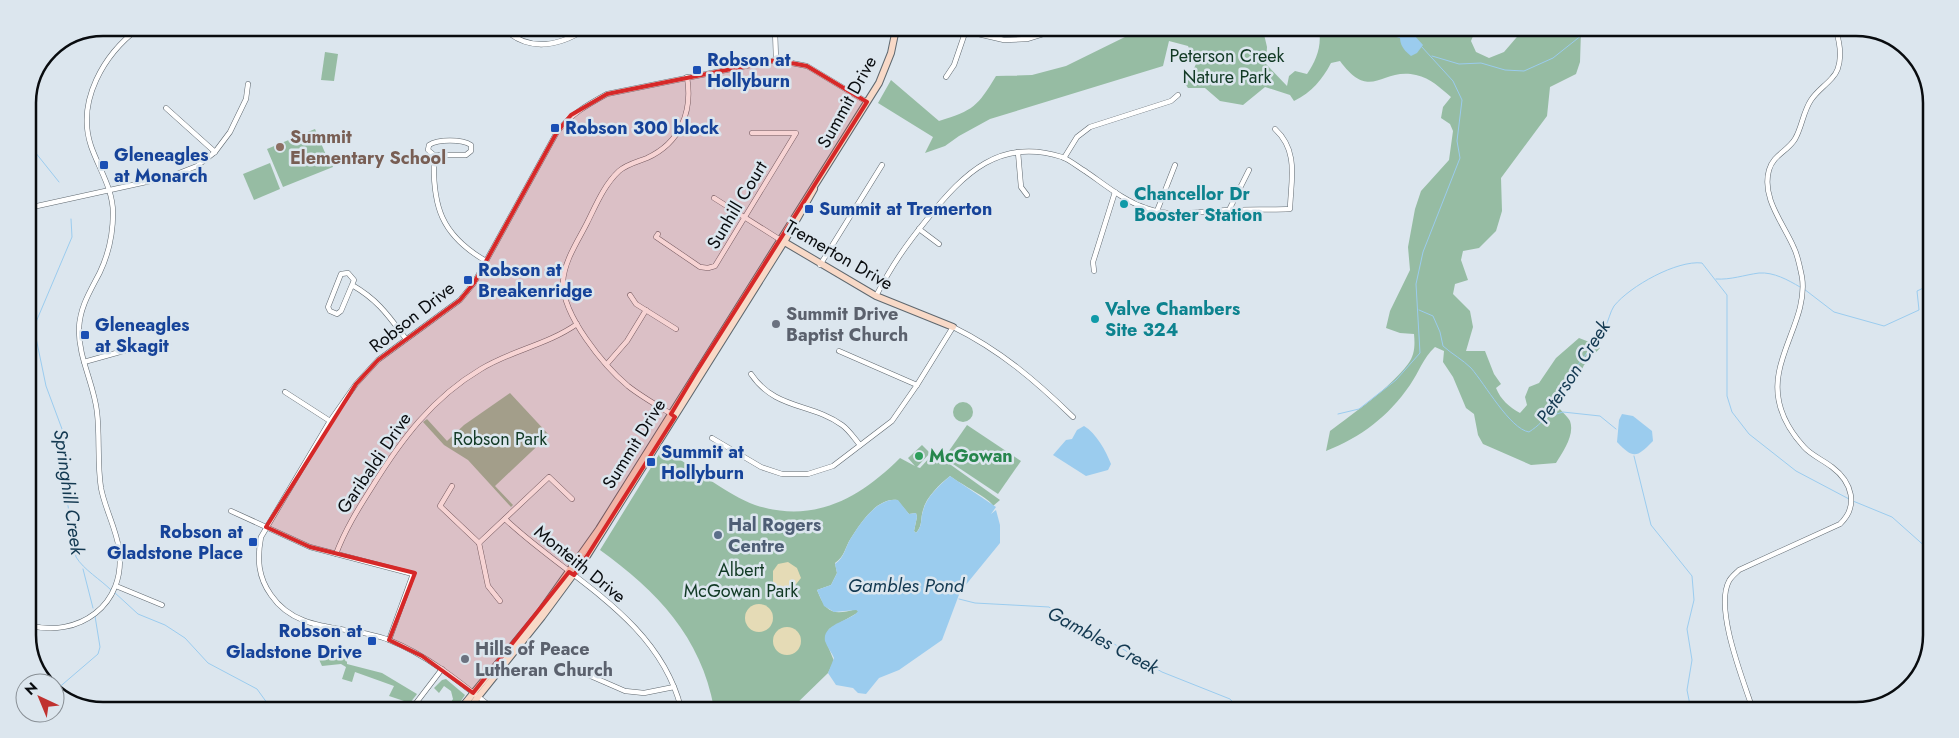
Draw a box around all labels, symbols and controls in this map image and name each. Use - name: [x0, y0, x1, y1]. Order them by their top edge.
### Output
- park label: Peterson Creek Nature Park: [1170, 43, 1285, 90]
- place label: Robson at Hollyburn: [707, 47, 791, 94]
- street label: Summit Drive: [811, 51, 883, 153]
- marker: Robson at Hollyburn: [691, 64, 703, 76]
- place label: Robson 300 block: [565, 115, 720, 141]
- marker: Robson 300 block: [549, 122, 561, 134]
- place label: Summit Elementary School: [290, 124, 446, 171]
- marker: Summit Elementary School: [274, 141, 286, 153]
- place label: Gleneagles at Monarch: [114, 142, 209, 189]
- street label: Sunhill Court: [700, 155, 774, 254]
- marker: Gleneagles at Monarch: [98, 159, 110, 171]
- place label: Chancellor Dr Booster Station: [1134, 181, 1263, 228]
- place label: Summit at Tremerton: [819, 196, 992, 222]
- marker: Chancellor Dr Booster Station: [1118, 198, 1130, 210]
- marker: Summit at Tremerton: [803, 203, 815, 215]
- street label: Tremerton Drive: [780, 214, 898, 296]
- place label: Robson at Breakenridge: [478, 257, 593, 304]
- marker: Robson at Breakenridge: [462, 274, 474, 286]
- street label: Robson Drive: [364, 275, 460, 359]
- place label: Valve Chambers Site 324: [1104, 296, 1240, 343]
- place label: Summit Drive Baptist Church: [786, 301, 908, 348]
- place label: Gleneagles at Skagit: [95, 312, 190, 359]
- marker: Valve Chambers Site 324: [1089, 313, 1101, 325]
- water label: Peterson Creek: [1530, 314, 1617, 429]
- marker: Summit Drive Baptist Church: [770, 318, 782, 330]
- marker: Gleneagles at Skagit: [79, 329, 91, 341]
- street label: Summit Drive: [596, 394, 672, 494]
- street label: Garibaldi Drive: [331, 407, 417, 519]
- park label: Robson Park: [453, 426, 547, 452]
- water label: Springhill Creek: [47, 428, 91, 557]
- place label: Summit at Hollyburn: [661, 439, 744, 486]
- place label: McGowan: [929, 443, 1013, 469]
- marker: McGowan: [913, 450, 925, 462]
- marker: Summit at Hollyburn: [645, 456, 657, 468]
- place label: Hal Rogers Centre: [728, 512, 821, 559]
- place label: Robson at Gladstone Place: [107, 519, 243, 566]
- street label: Monteith Drive: [529, 519, 631, 609]
- marker: Hal Rogers Centre: [712, 529, 724, 541]
- marker: Robson at Gladstone Place: [247, 536, 259, 548]
- park label: Albert McGowan Park: [684, 557, 798, 604]
- water label: Gambles Pond: [848, 572, 966, 599]
- water label: Gambles Creek: [1043, 599, 1164, 681]
- place label: Robson at Gladstone Drive: [226, 618, 362, 665]
- marker: Robson at Gladstone Drive: [366, 635, 378, 647]
- place label: Hills of Peace Lutheran Church: [475, 636, 613, 683]
- marker: Hills of Peace Lutheran Church: [459, 653, 471, 665]
- north arrow: [15, 673, 65, 723]
- text: N: [20, 678, 42, 700]

